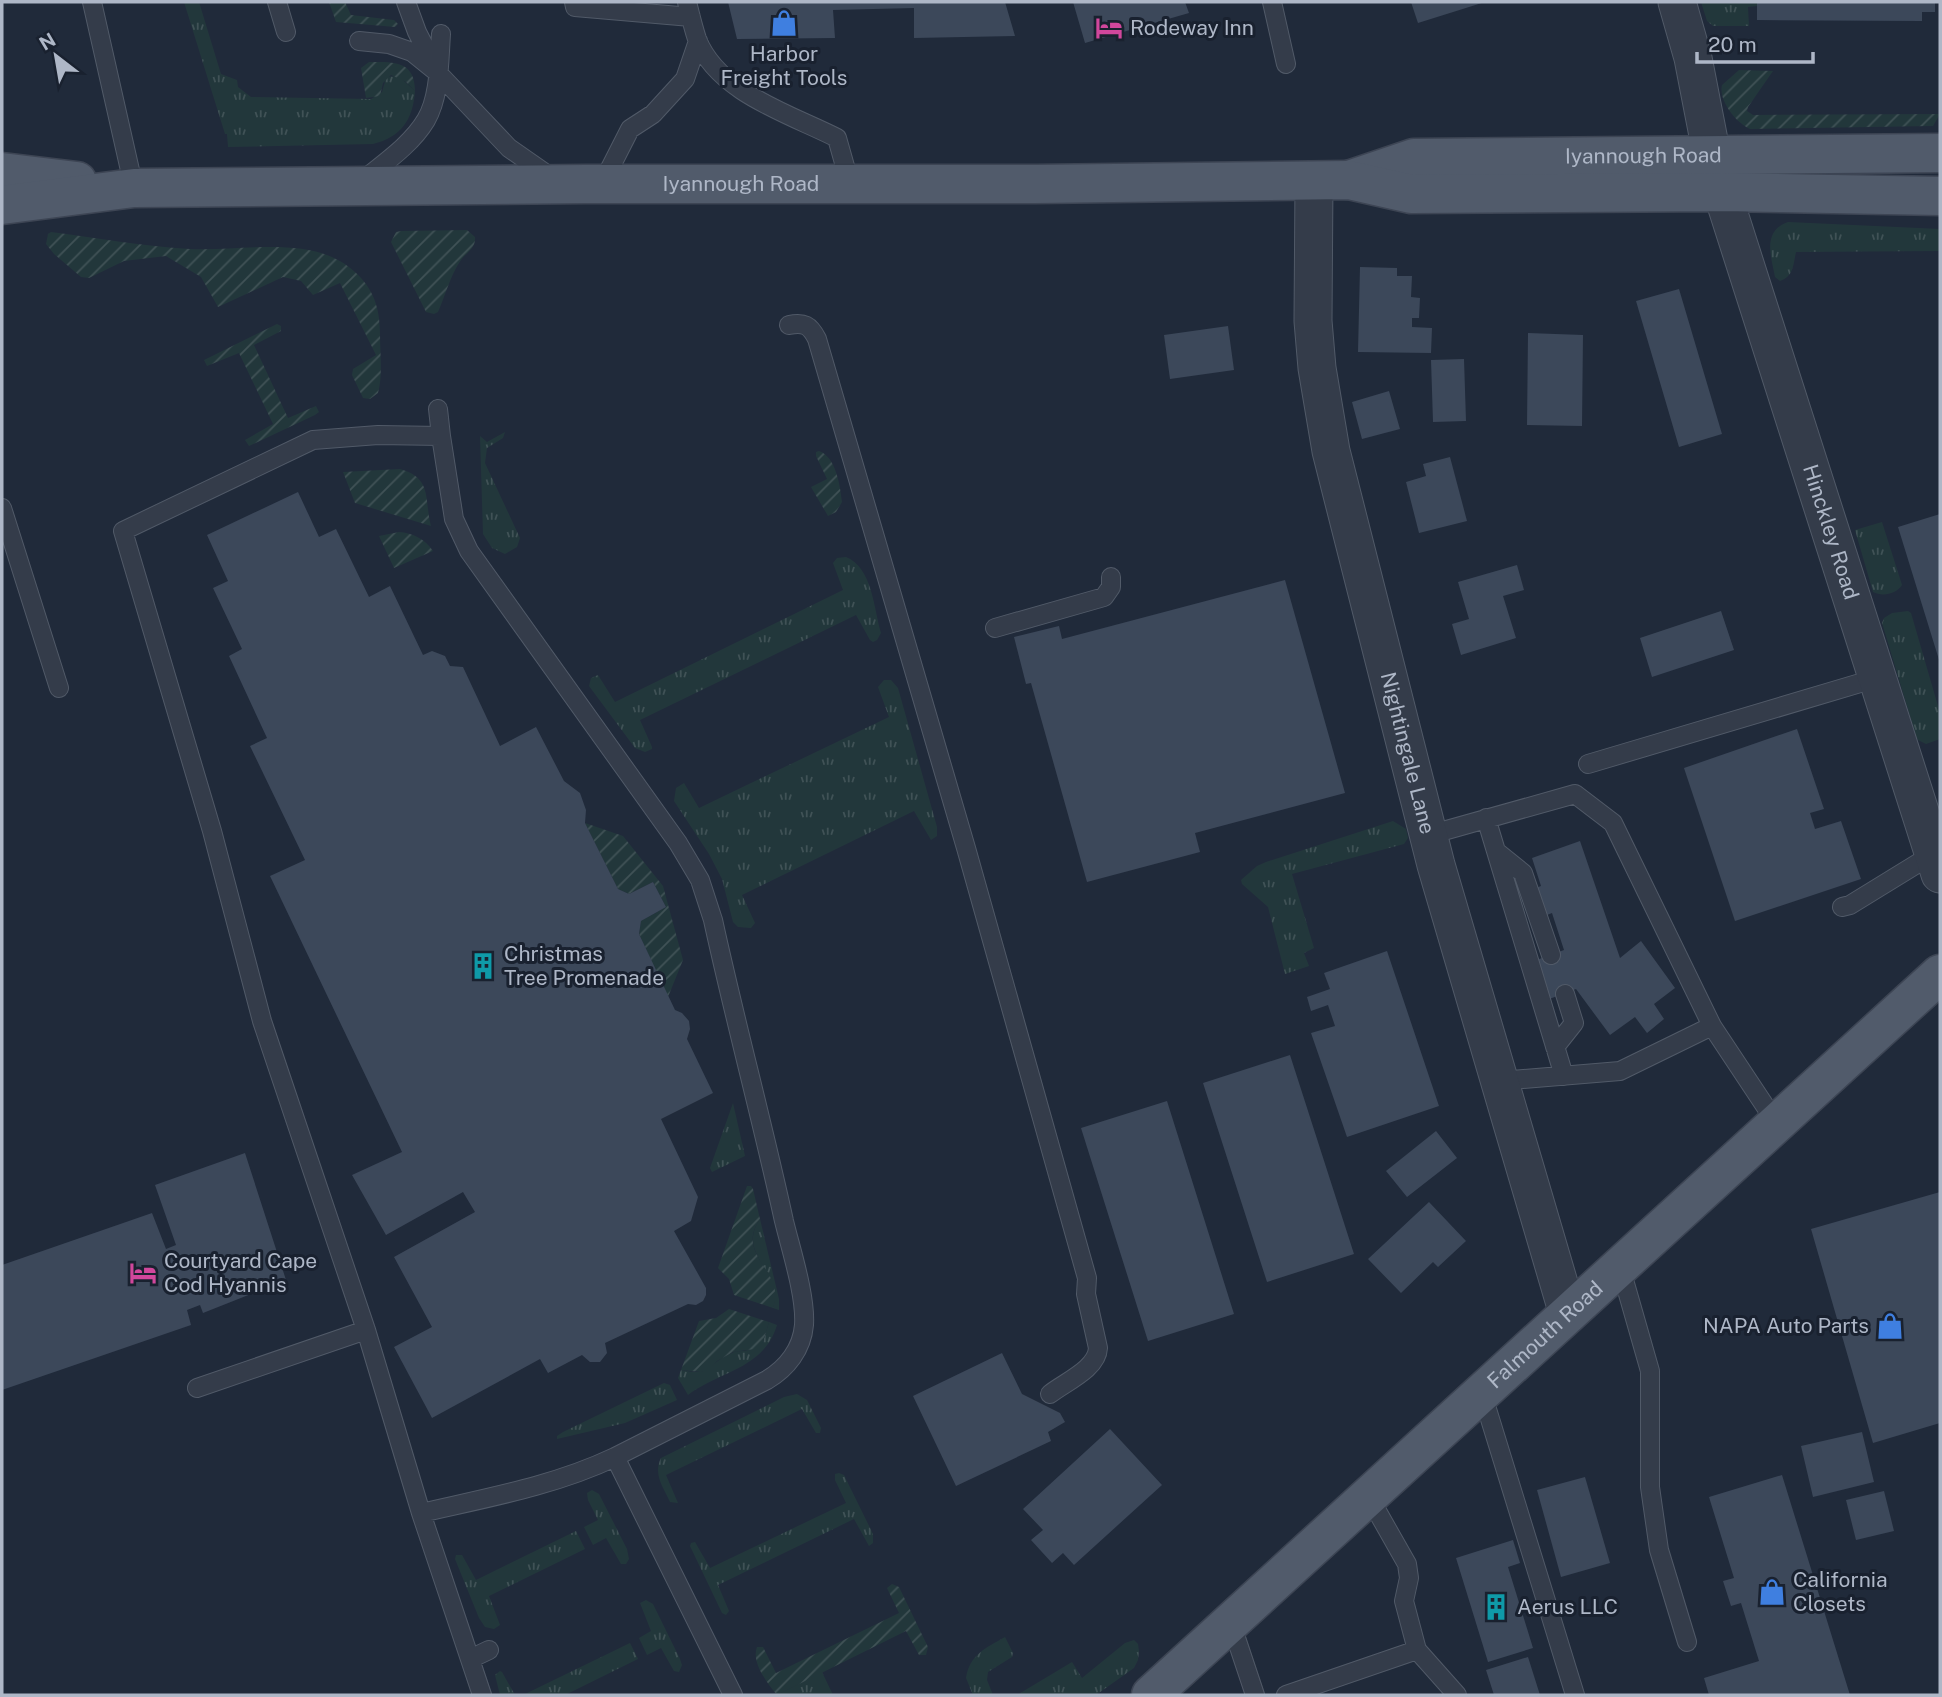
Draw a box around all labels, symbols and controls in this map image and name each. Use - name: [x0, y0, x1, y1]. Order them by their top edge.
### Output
- shop icon: Harbor Freight Tools: [769, 8, 799, 38]
- hotel icon: Rodeway Inn: [1094, 13, 1124, 43]
- place label: Rodeway Inn: [1130, 15, 1254, 40]
- north arrow: [21, 21, 91, 91]
- scale bar: [1697, 21, 1812, 65]
- text: N: [35, 28, 59, 55]
- text: 20 m: [1708, 32, 1757, 57]
- place label: Harbor Freight Tools: [720, 41, 848, 90]
- street label: Iyannough Road: [1565, 142, 1722, 169]
- street label: Iyannough Road: [662, 171, 819, 196]
- street label: Hinckley Road: [1798, 461, 1864, 603]
- street label: Nightingale Lane: [1376, 669, 1441, 836]
- place label: Christmas Tree Promenade: [504, 941, 664, 990]
- building icon: Christmas Tree Promenade: [468, 951, 498, 981]
- place label: Courtyard Cape Cod Hyannis: [164, 1248, 317, 1297]
- hotel icon: Courtyard Cape Cod Hyannis: [128, 1258, 158, 1288]
- street label: Falmouth Road: [1482, 1275, 1608, 1393]
- shop icon: NAPA Auto Parts: [1875, 1311, 1905, 1341]
- place label: NAPA Auto Parts: [1703, 1313, 1869, 1338]
- place label: California Closets: [1793, 1567, 1888, 1616]
- shop icon: California Closets: [1757, 1577, 1787, 1607]
- building icon: Aerus LLC: [1481, 1592, 1511, 1622]
- place label: Aerus LLC: [1517, 1594, 1618, 1619]

